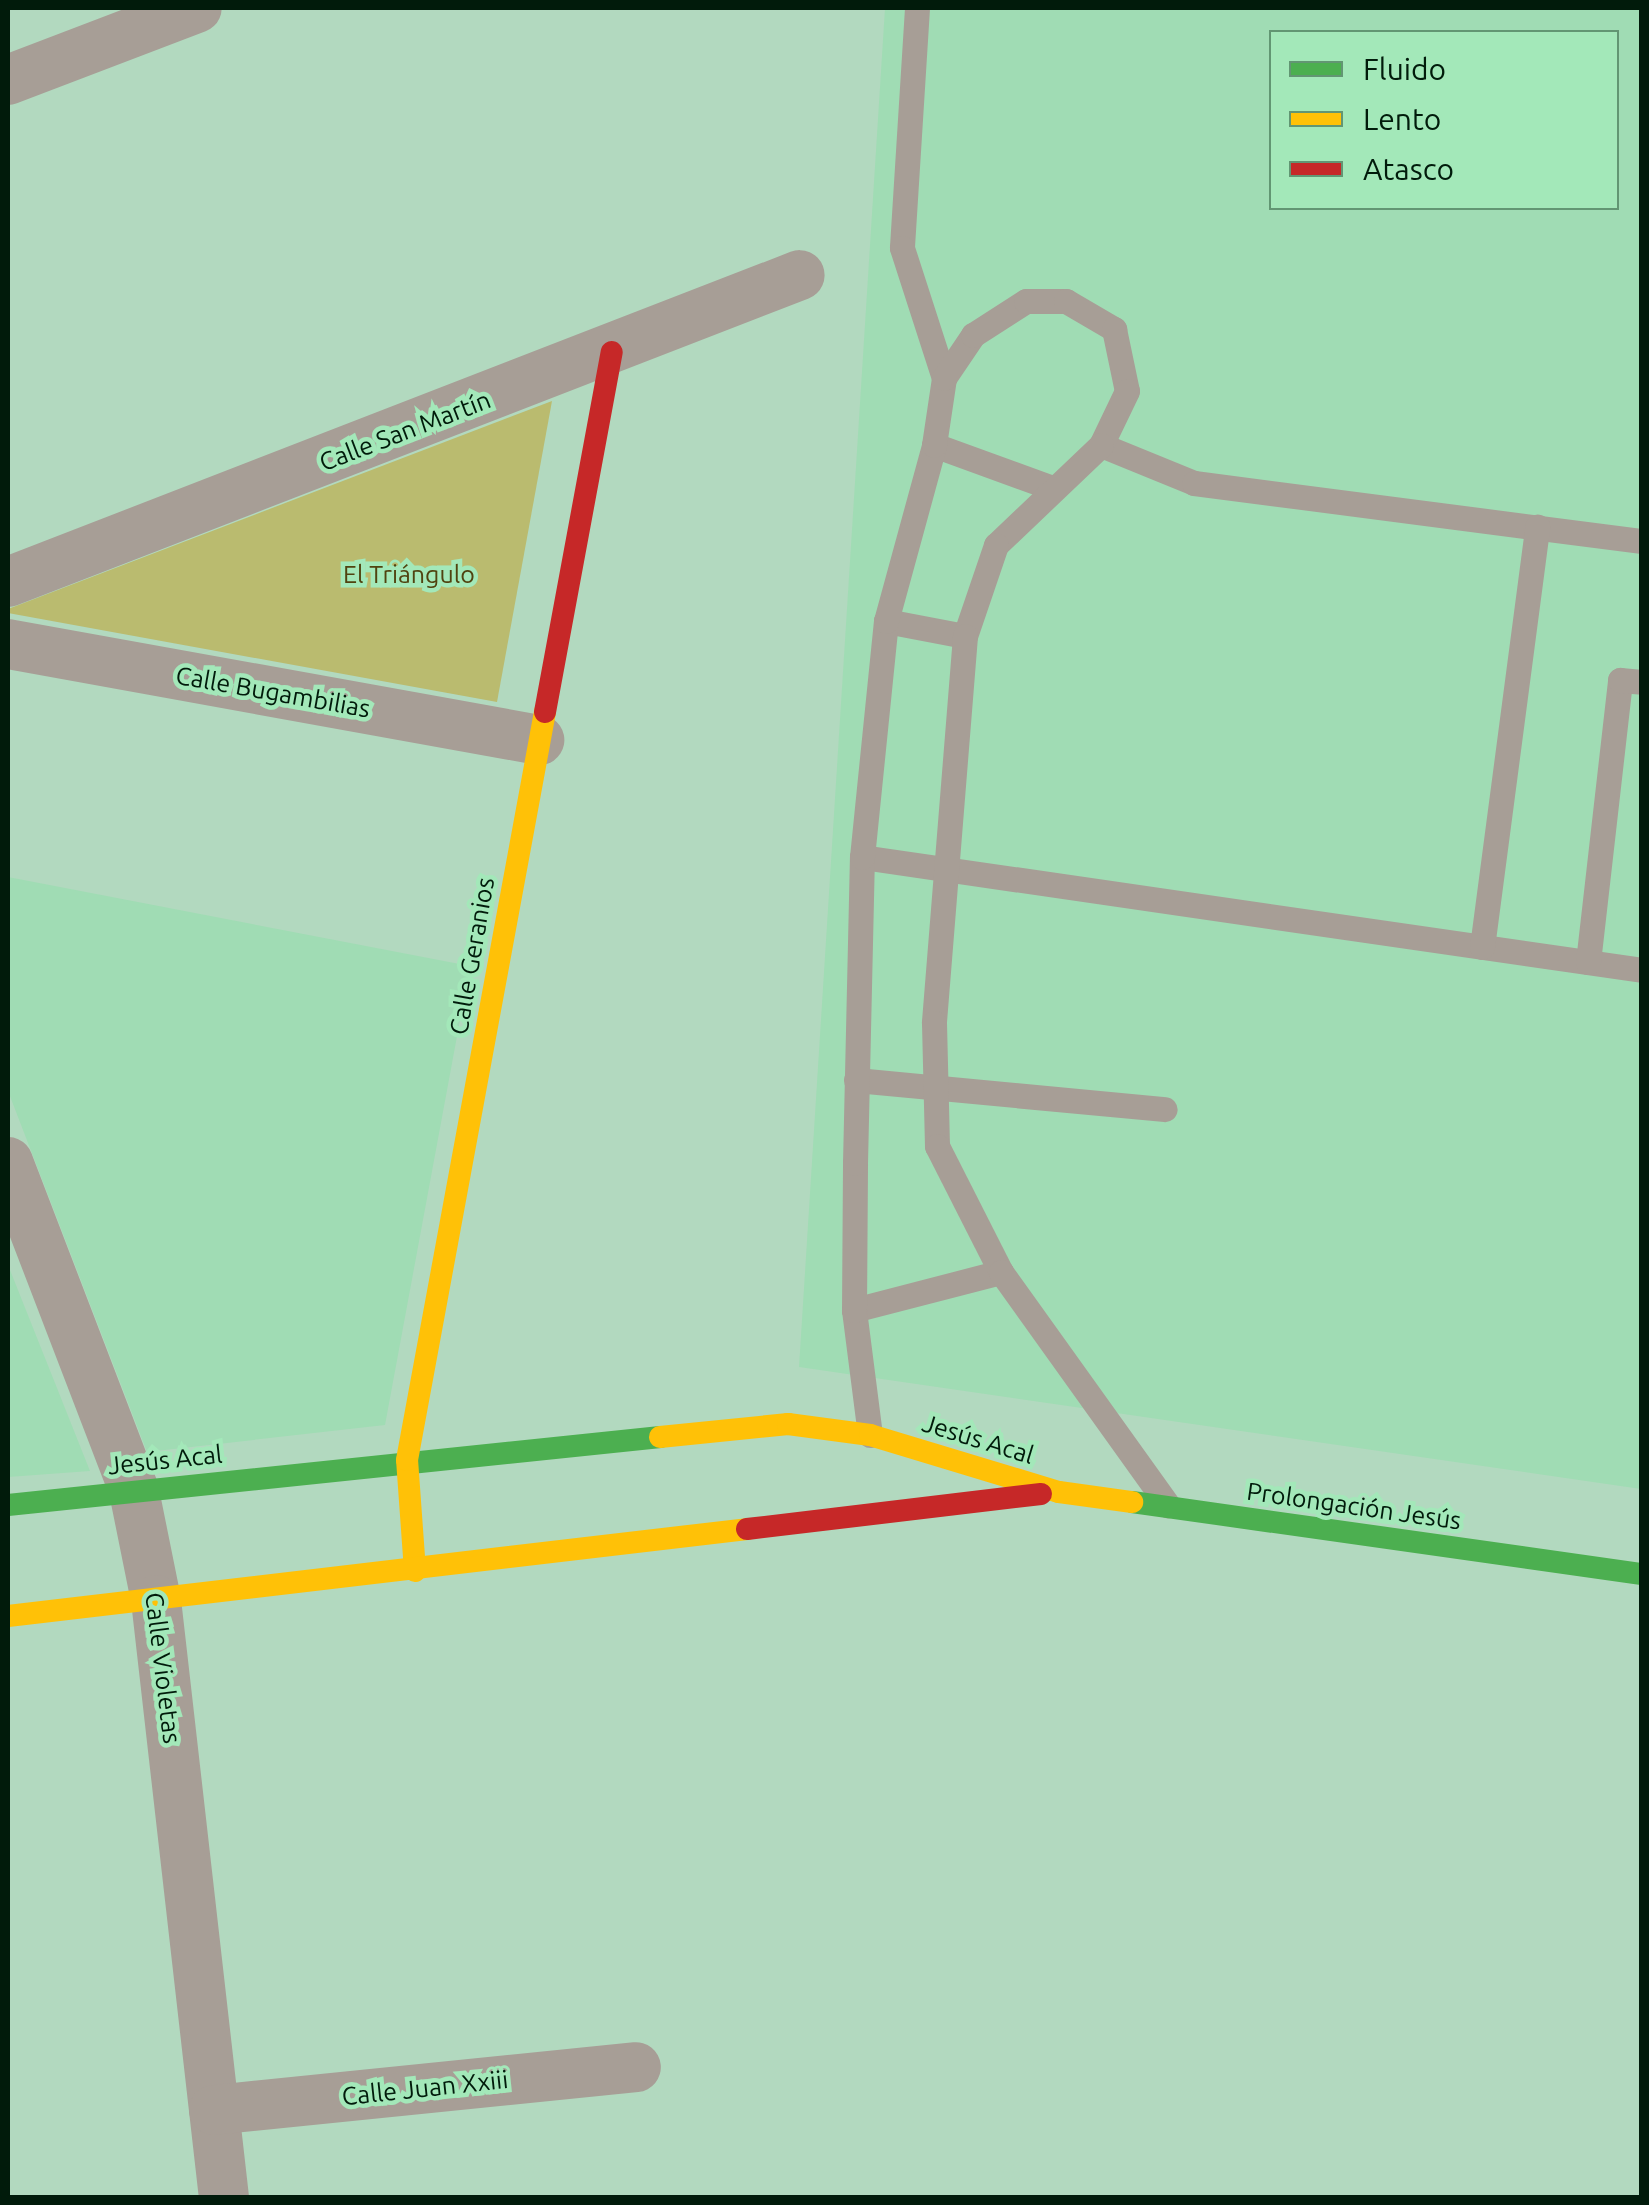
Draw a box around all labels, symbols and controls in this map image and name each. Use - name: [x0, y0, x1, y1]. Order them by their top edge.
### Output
- legend: [1269, 30, 1619, 210]
- text: Fluido: [1363, 52, 1446, 86]
- text: Lento: [1363, 102, 1441, 136]
- text: Atasco: [1363, 152, 1454, 186]
- street label: Calle San Martín: [315, 385, 495, 477]
- park label: El Triángulo: [343, 559, 475, 589]
- street label: Calle Bugambilias: [173, 660, 373, 724]
- street label: Calle Geranios: [443, 875, 501, 1037]
- street label: Jesús Acal: [919, 1408, 1037, 1470]
- street label: Jesús Acal: [106, 1439, 224, 1481]
- street label: Prolongación Jesús: [1245, 1476, 1463, 1536]
- street label: Calle Violetas: [139, 1591, 187, 1745]
- street label: Calle Juan Xxiii: [340, 2064, 510, 2112]

